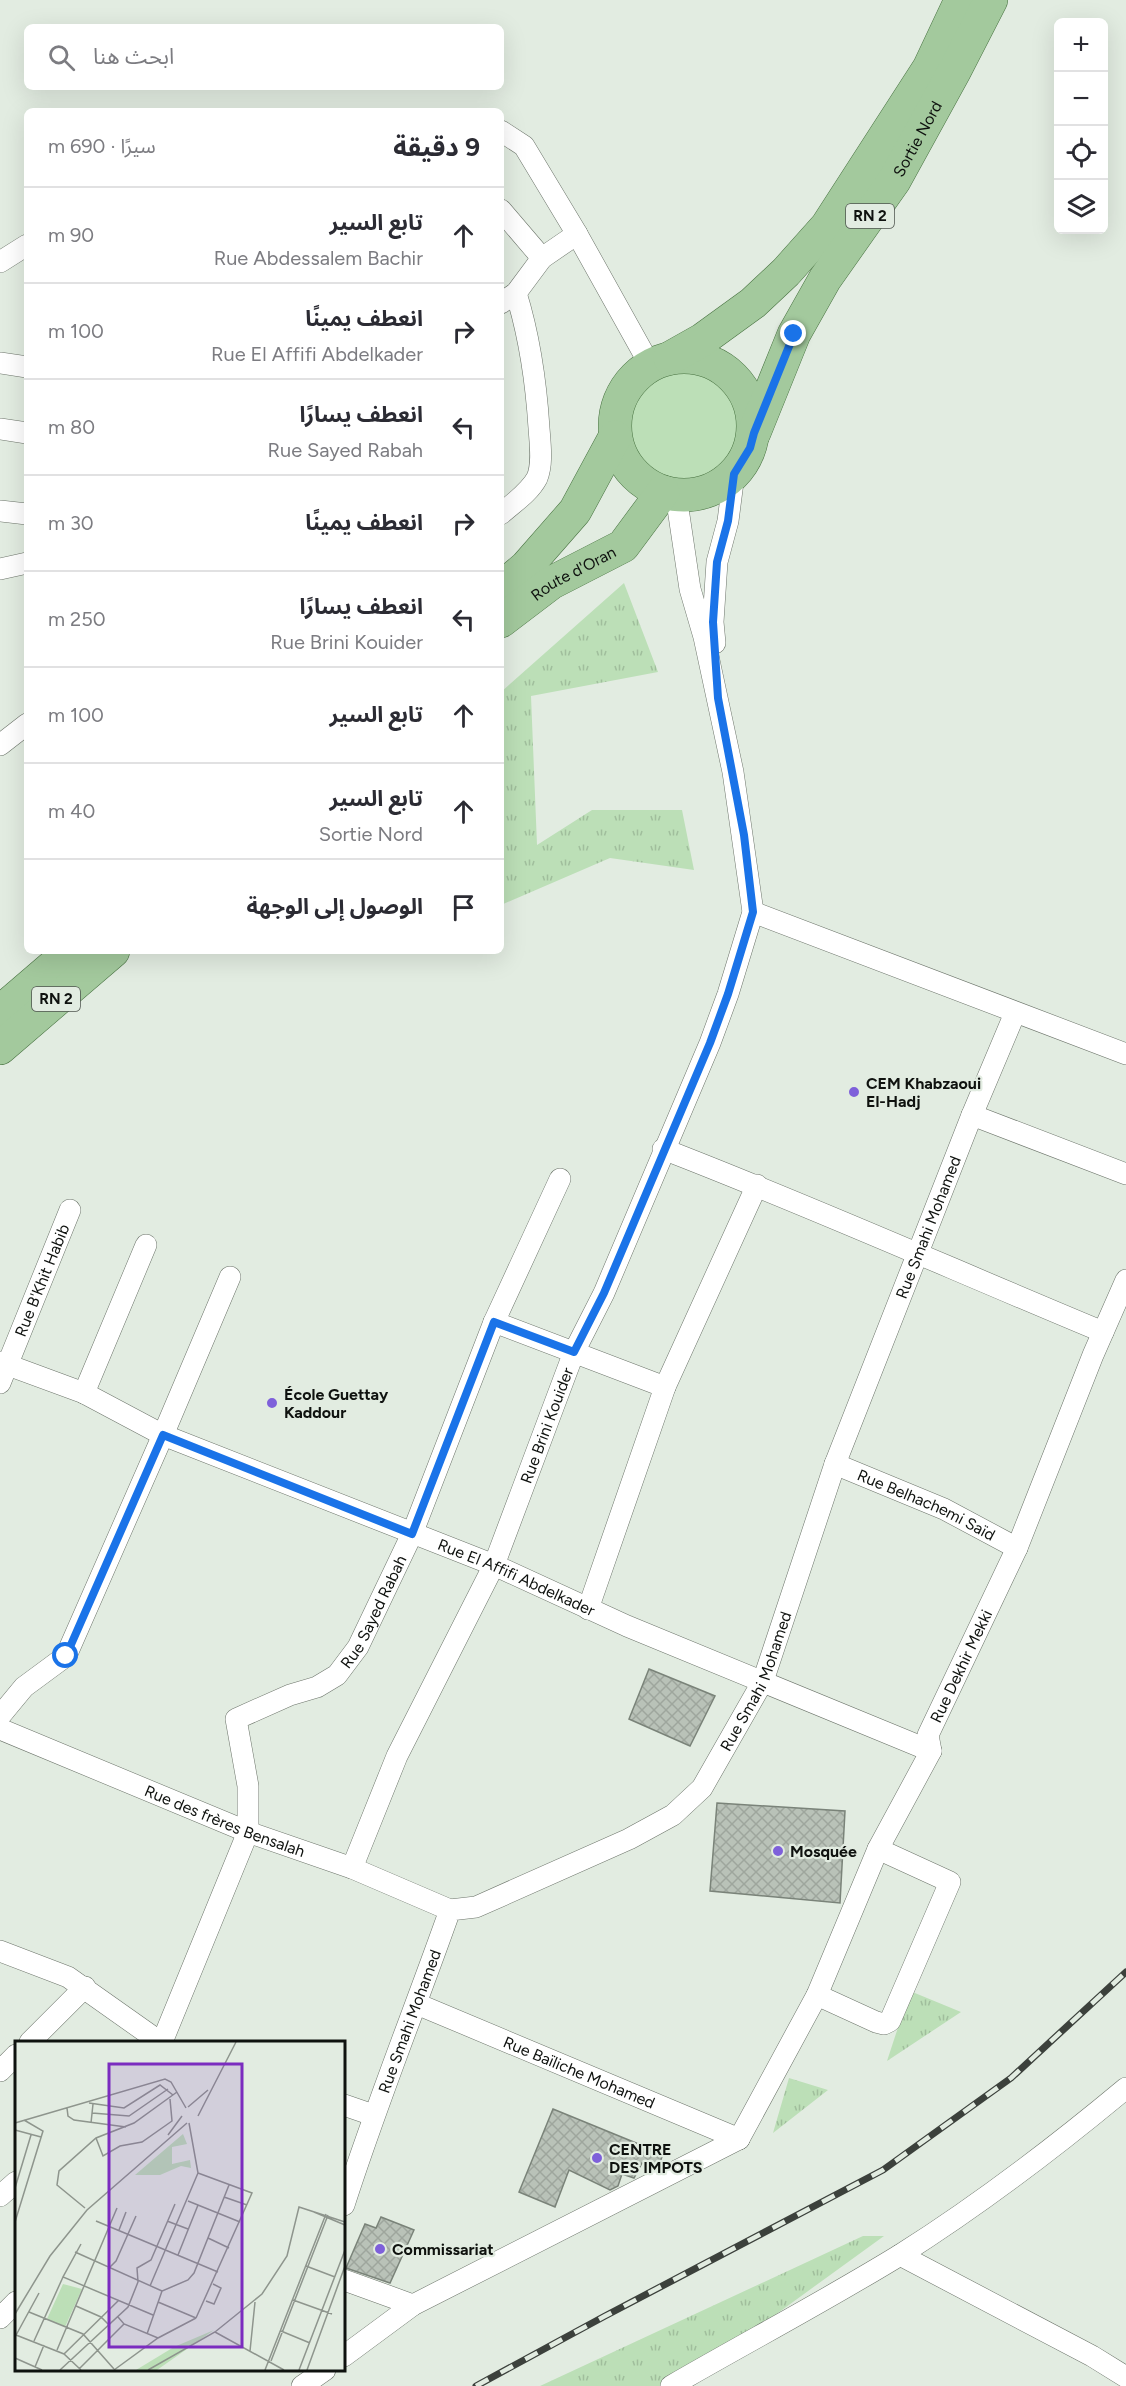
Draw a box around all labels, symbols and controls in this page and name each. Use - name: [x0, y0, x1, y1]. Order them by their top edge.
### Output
- map controls: [1054, 18, 1108, 234]
- button: +: [1054, 18, 1108, 72]
- search box: [24, 24, 504, 90]
- icon: search: [45, 41, 78, 74]
- text: ابحث هنا: [93, 43, 174, 70]
- button: −: [1054, 72, 1108, 126]
- street label: Sortie Nord: [889, 98, 946, 180]
- button: locate: [1054, 126, 1108, 180]
- text: 9 دقيقة: [393, 131, 480, 163]
- text: سيرًا · 690 m: [48, 134, 156, 158]
- button: layers: [1054, 180, 1108, 234]
- road number: RN 2: [846, 204, 894, 228]
- text: تابع السير: [329, 209, 423, 236]
- icon: ahead: [447, 219, 480, 252]
- text: 90 m: [48, 223, 94, 247]
- text: Rue Abdessalem Bachir: [214, 246, 423, 270]
- text: انعطف يمينًا: [305, 305, 423, 332]
- icon: right: [447, 315, 480, 348]
- text: 100 m: [48, 319, 104, 343]
- route end: [780, 320, 806, 346]
- text: Rue El Affifi Abdelkader: [211, 342, 423, 366]
- text: انعطف يسارًا: [300, 401, 423, 428]
- icon: left: [447, 411, 480, 444]
- text: 80 m: [48, 415, 95, 439]
- text: Rue Sayed Rabah: [267, 438, 423, 462]
- icon: right: [447, 507, 480, 540]
- text: انعطف يمينًا: [305, 509, 423, 536]
- text: 30 m: [48, 511, 94, 535]
- street label: Route d'Oran: [527, 542, 619, 605]
- text: انعطف يسارًا: [300, 593, 423, 620]
- icon: left: [447, 603, 480, 636]
- text: 250 m: [48, 607, 105, 631]
- text: Rue Brini Kouider: [270, 630, 423, 654]
- icon: ahead: [447, 699, 480, 732]
- text: تابع السير: [329, 701, 423, 728]
- text: 100 m: [48, 703, 104, 727]
- text: تابع السير: [329, 785, 423, 812]
- icon: ahead: [447, 795, 480, 828]
- text: 40 m: [48, 799, 95, 823]
- text: Sortie Nord: [319, 822, 423, 846]
- icon: arrive: [447, 891, 480, 924]
- text: الوصول إلى الوجهة: [246, 893, 423, 920]
- road number: RN 2: [32, 987, 80, 1011]
- place label: CEM Khabzaoui El-Hadj: [866, 1074, 981, 1111]
- marker: CEM Khabzaoui El-Hadj: [847, 1085, 861, 1099]
- street label: Rue Smahi Mohamed: [892, 1153, 965, 1301]
- street label: Rue B'Khit Habib: [11, 1221, 73, 1339]
- street label: Rue Brini Kouider: [516, 1364, 577, 1486]
- place label: École Guettay Kaddour: [284, 1385, 389, 1422]
- marker: École Guettay Kaddour: [265, 1396, 279, 1410]
- street label: Rue Belhachemi Saïd: [854, 1465, 998, 1545]
- street label: Rue El Affifi Abdelkader: [435, 1535, 599, 1620]
- street label: Rue Sayed Rabah: [336, 1552, 410, 1672]
- street label: Rue Dekhir Mekki: [926, 1607, 996, 1726]
- street label: Rue Smahi Mohamed: [716, 1609, 795, 1754]
- route start: [52, 1642, 78, 1668]
- street label: Rue des frères Bensalah: [142, 1781, 308, 1861]
- place label: Mosquée: [790, 1842, 857, 1861]
- marker: Mosquée: [771, 1844, 785, 1858]
- street label: Rue Smahi Mohamed: [374, 1947, 445, 2096]
- street label: Rue Baïliche Mohamed: [500, 2032, 658, 2113]
- inset map: [15, 2041, 345, 2371]
- place label: CENTRE DES IMPOTS: [609, 2140, 703, 2177]
- marker: CENTRE DES IMPOTS: [590, 2151, 604, 2165]
- place label: Commissariat: [392, 2240, 494, 2259]
- marker: Commissariat: [373, 2242, 387, 2256]

